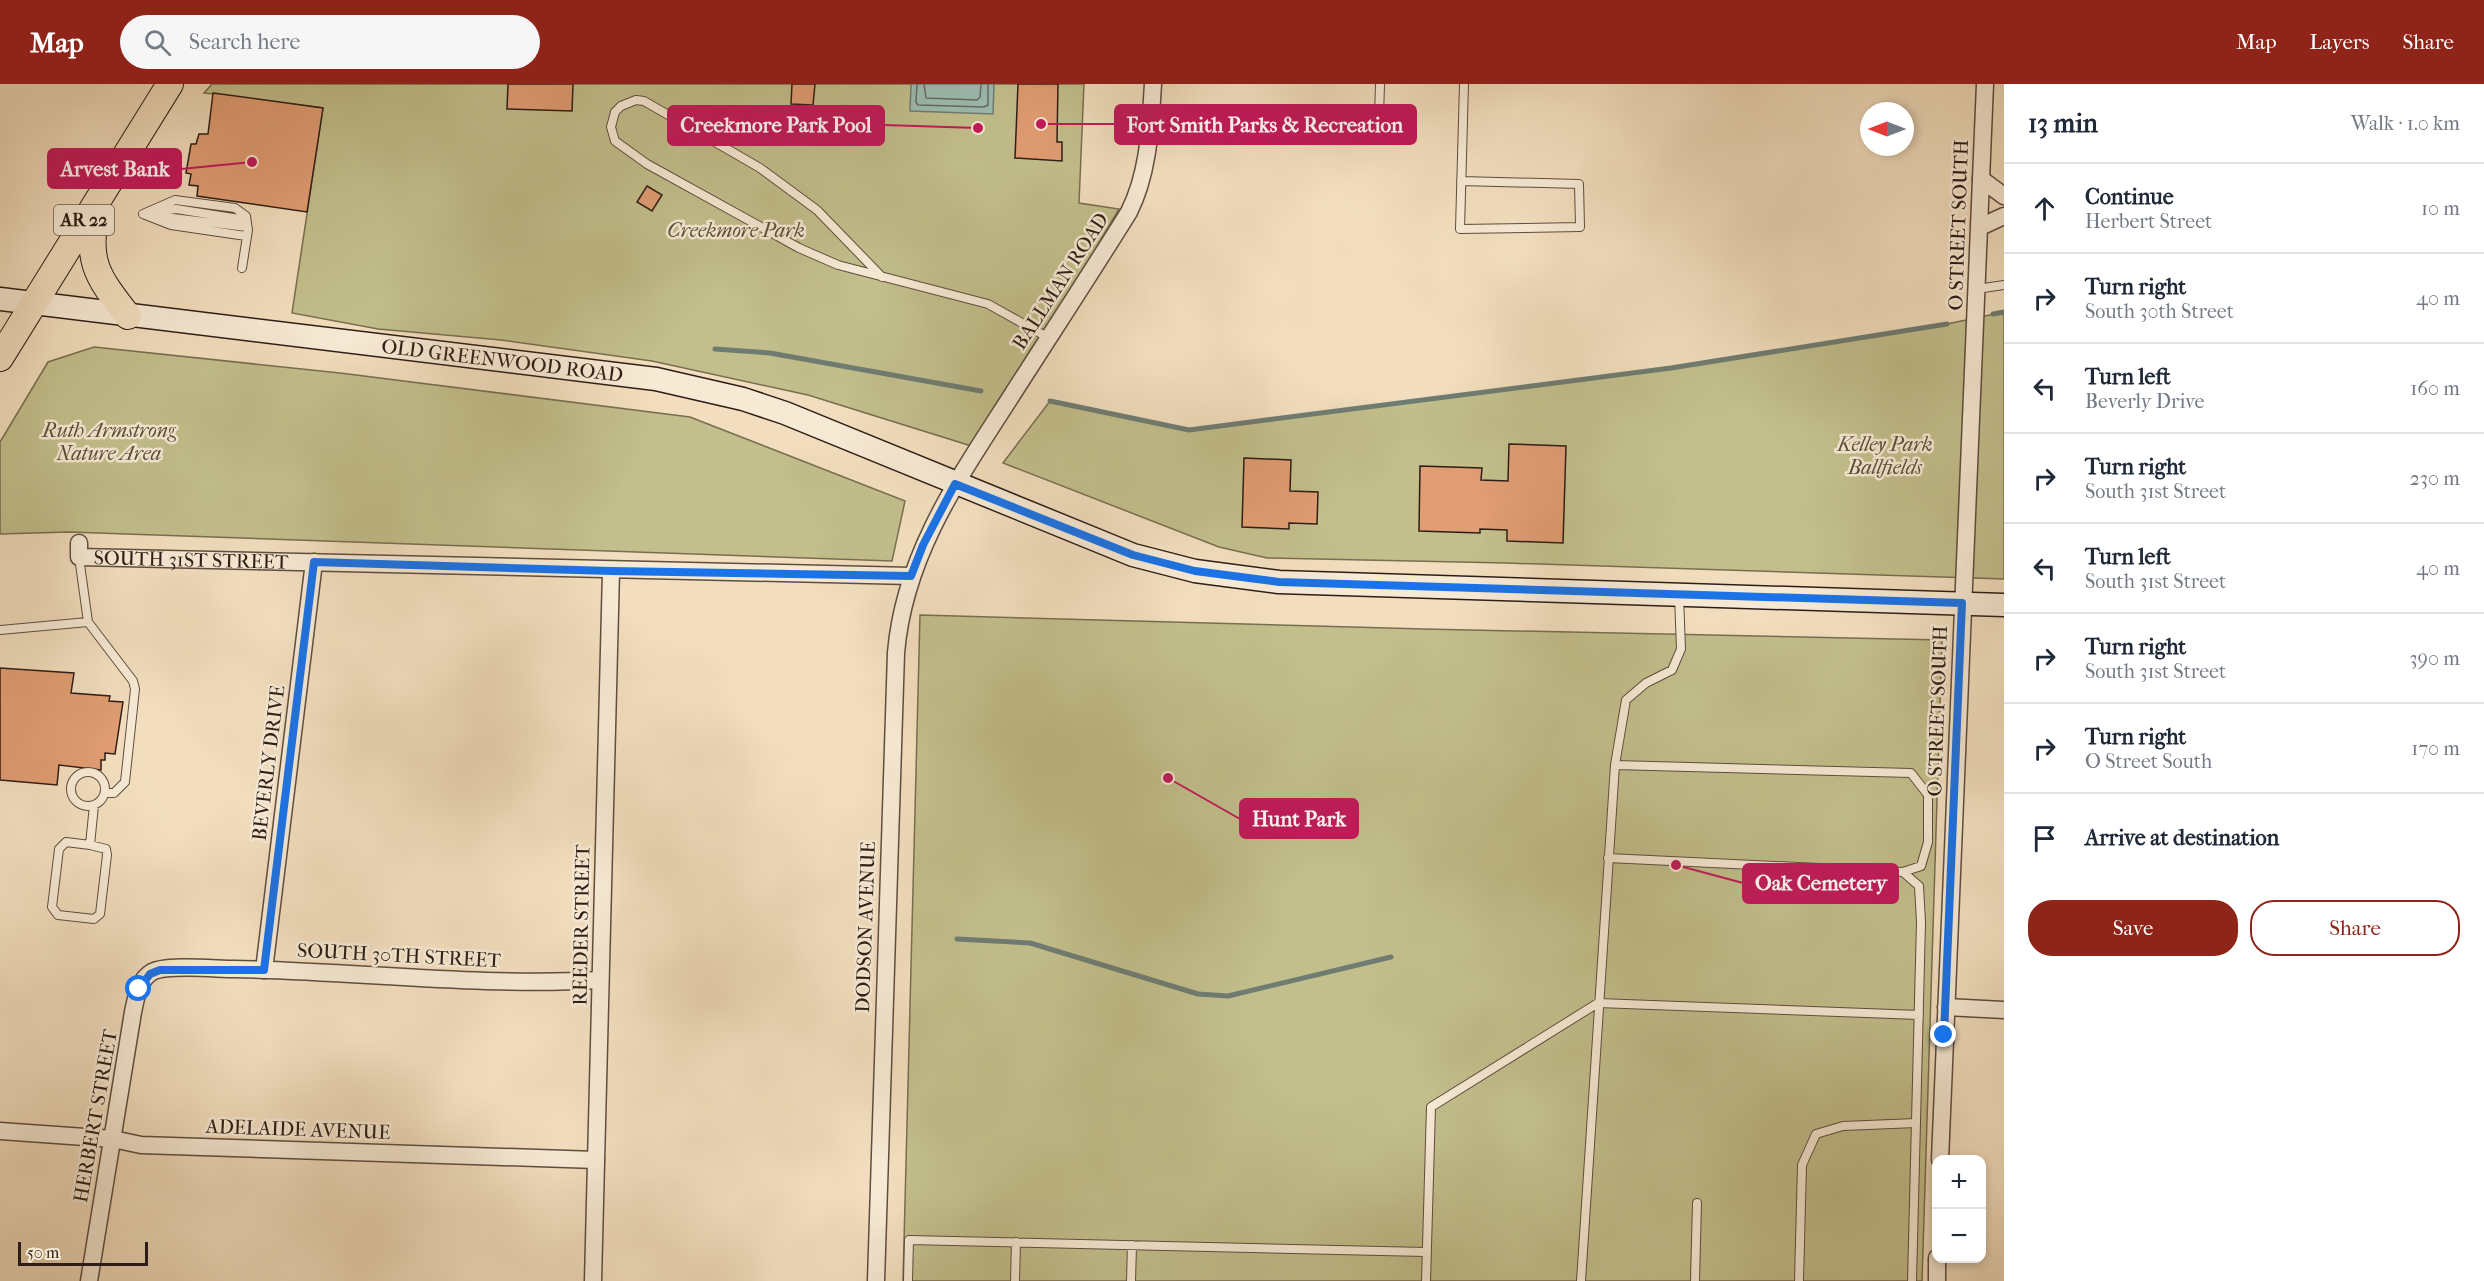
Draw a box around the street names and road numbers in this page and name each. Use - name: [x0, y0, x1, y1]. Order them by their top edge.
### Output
- street label: O STREET SOUTH: [1944, 139, 1973, 311]
- road number: AR 22: [54, 205, 114, 235]
- street label: BALLMAN ROAD: [1008, 209, 1113, 354]
- street label: OLD GREENWOOD ROAD: [380, 335, 624, 387]
- street label: SOUTH 31ST STREET: [93, 546, 289, 574]
- street label: O STREET SOUTH: [1923, 625, 1952, 797]
- street label: BEVERLY DRIVE: [248, 684, 289, 842]
- street label: DODSON AVENUE: [851, 841, 880, 1013]
- street label: REEDER STREET: [569, 844, 594, 1006]
- street label: SOUTH 30TH STREET: [297, 939, 502, 972]
- street label: HERBERT STREET: [69, 1027, 122, 1204]
- street label: ADELAIDE AVENUE: [204, 1115, 391, 1144]

